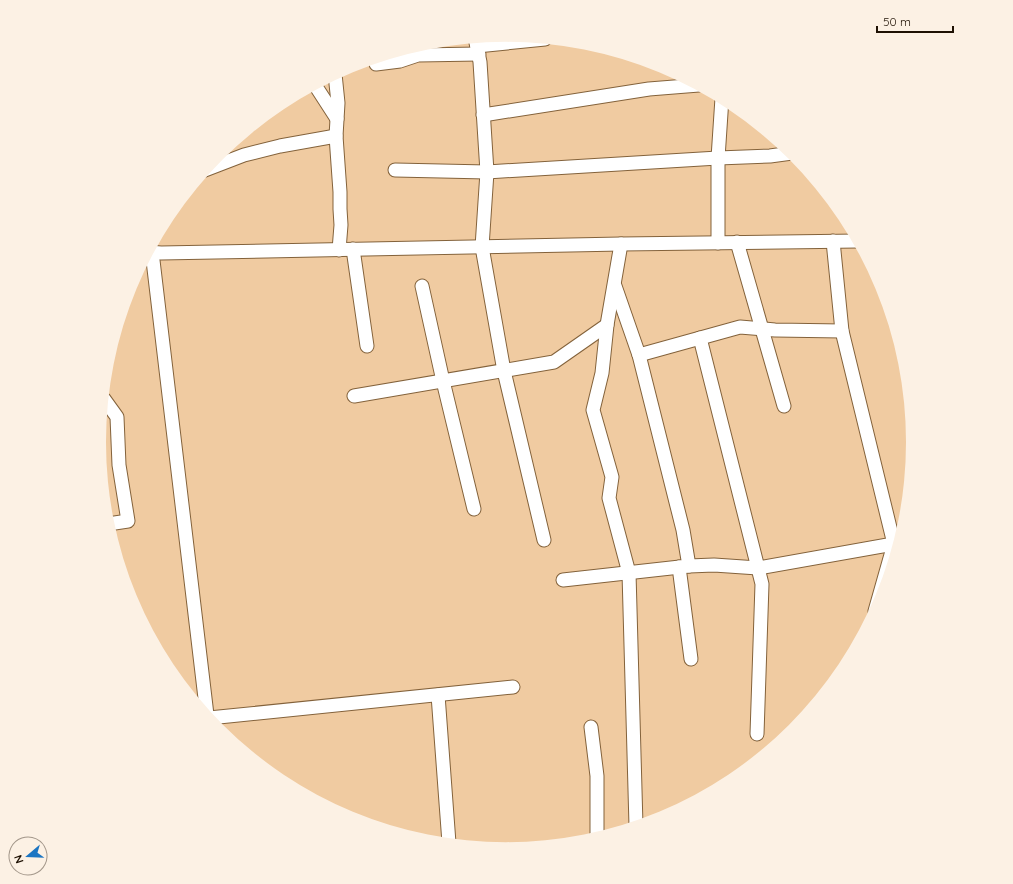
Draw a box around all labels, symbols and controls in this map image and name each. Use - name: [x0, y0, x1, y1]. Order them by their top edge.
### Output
- scale bar: [877, 8, 953, 34]
- text: 50 m: [883, 14, 911, 29]
- north arrow: [8, 836, 48, 876]
- text: N: [11, 853, 26, 865]

